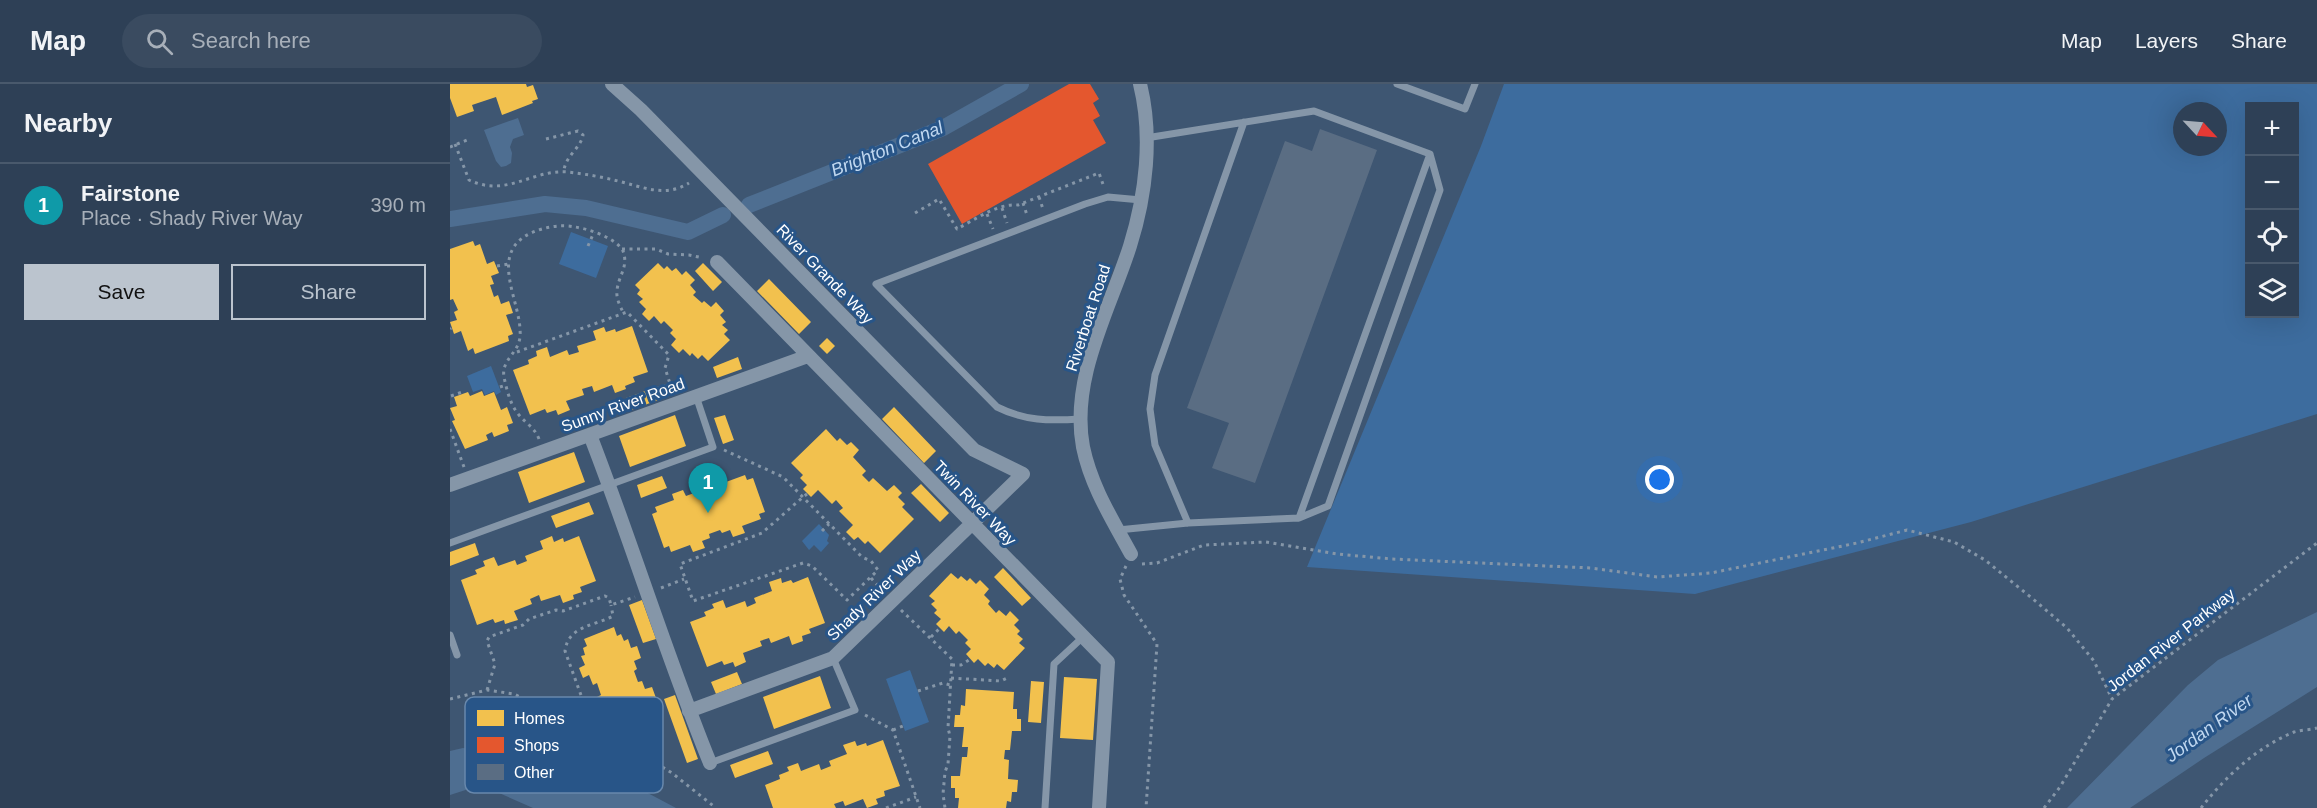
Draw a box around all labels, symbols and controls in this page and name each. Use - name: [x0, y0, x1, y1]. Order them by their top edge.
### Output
- search box: [122, 14, 542, 68]
- text: Map: [30, 25, 86, 56]
- icon: search: [143, 25, 176, 58]
- text: Search here: [191, 28, 311, 53]
- text: Map: [2061, 29, 2102, 52]
- text: Layers: [2135, 29, 2198, 52]
- text: Share: [2231, 29, 2287, 52]
- north arrow: [2173, 102, 2227, 156]
- map controls: [2245, 102, 2299, 318]
- button: +: [2245, 102, 2299, 156]
- text: Nearby: [24, 108, 112, 138]
- water label: Brighton Canal: [828, 117, 947, 181]
- button: −: [2245, 156, 2299, 210]
- text: Fairstone: [81, 181, 180, 206]
- text: 1: [38, 194, 49, 216]
- text: 390 m: [370, 194, 426, 216]
- text: Place · Shady River Way: [81, 207, 303, 229]
- button: locate: [2245, 210, 2299, 264]
- street label: River Grande Way: [773, 221, 877, 327]
- street label: Riverboat Road: [1063, 263, 1113, 373]
- button: Save: [24, 264, 219, 320]
- button: Share: [231, 264, 426, 320]
- button: layers: [2245, 264, 2299, 318]
- street label: Sunny River Road: [559, 375, 687, 435]
- street label: Twin River Way: [930, 457, 1020, 549]
- pin: 1: [688, 464, 728, 513]
- your location: [1645, 465, 1674, 494]
- street label: Shady River Way: [824, 546, 924, 644]
- street label: Jordan River Parkway: [2104, 585, 2238, 695]
- water label: Jordan River: [2161, 689, 2257, 767]
- legend: [465, 697, 663, 793]
- text: Homes: [514, 710, 565, 727]
- text: Shops: [514, 737, 559, 754]
- text: Other: [514, 764, 555, 781]

